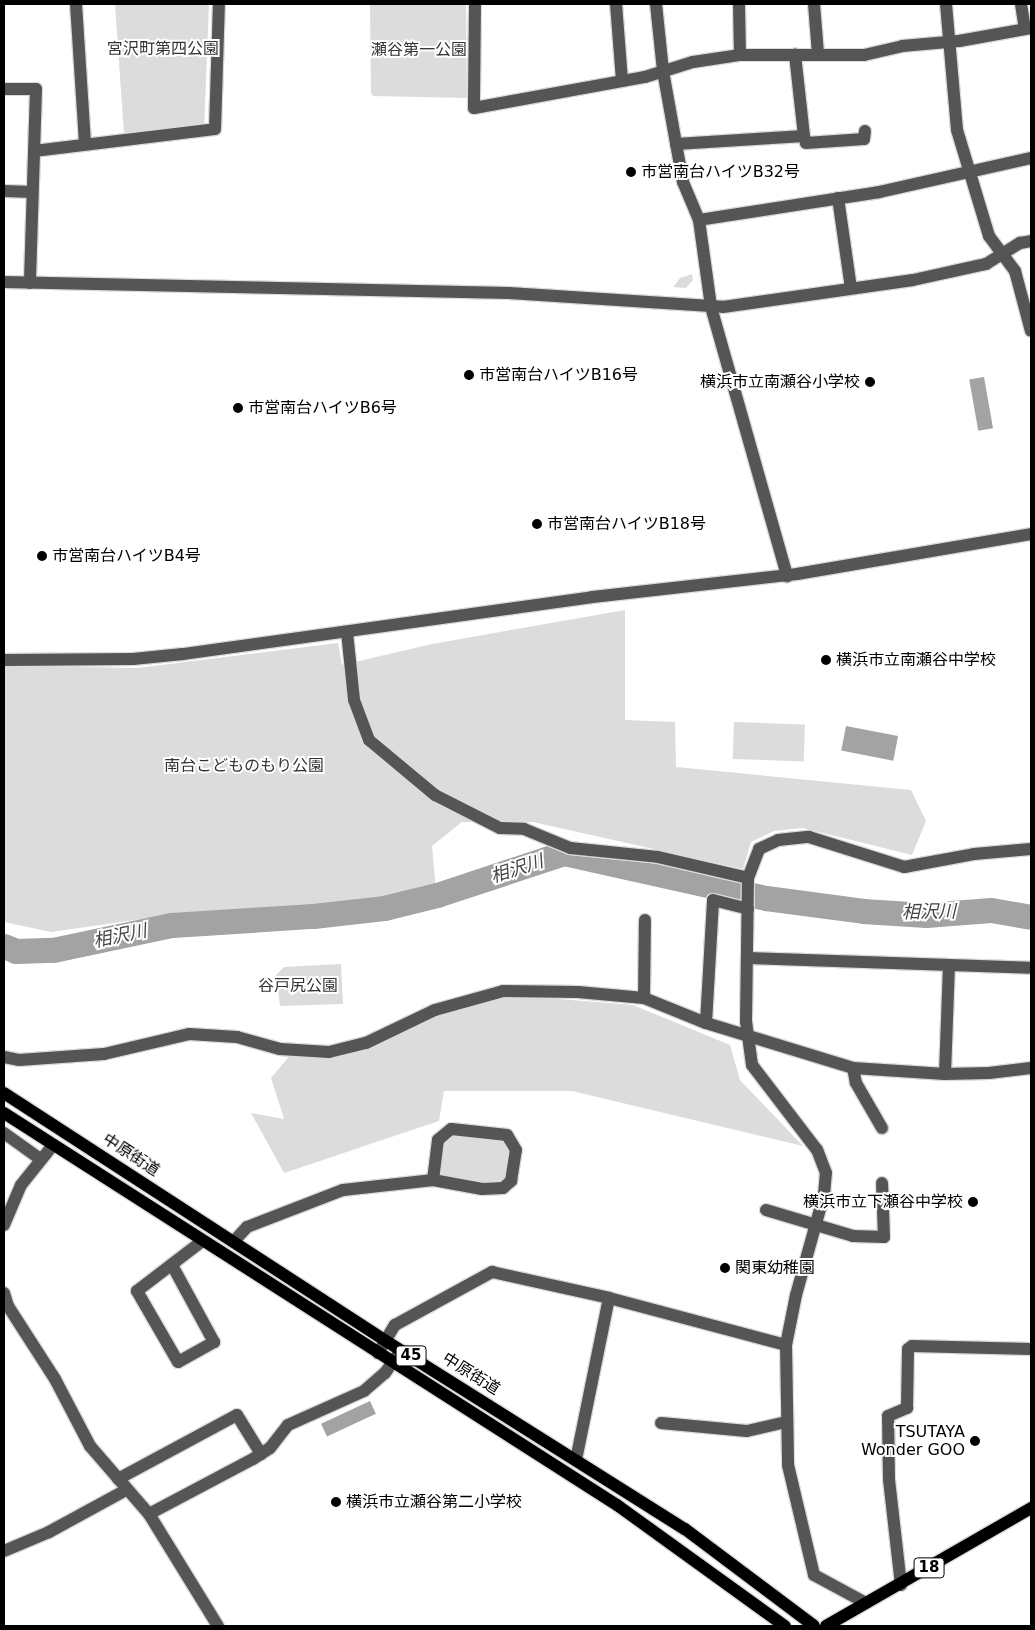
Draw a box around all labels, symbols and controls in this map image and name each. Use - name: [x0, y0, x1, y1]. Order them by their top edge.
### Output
- park label: 宮沢町第四公園: [107, 39, 219, 59]
- park label: 瀬谷第一公園: [371, 40, 467, 60]
- place label: 市営南台ハイツB32号: [641, 162, 800, 182]
- marker: 市営南台ハイツB32号: [625, 166, 637, 178]
- place label: 市営南台ハイツB16号: [479, 365, 638, 385]
- marker: 市営南台ハイツB16号: [463, 369, 475, 381]
- place label: 横浜市立南瀬谷小学校: [700, 372, 860, 392]
- marker: 横浜市立南瀬谷小学校: [864, 376, 876, 388]
- place label: 市営南台ハイツB6号: [248, 398, 397, 418]
- marker: 市営南台ハイツB6号: [232, 402, 244, 414]
- place label: 市営南台ハイツB18号: [547, 514, 706, 534]
- marker: 市営南台ハイツB18号: [531, 518, 543, 530]
- place label: 市営南台ハイツB4号: [52, 546, 201, 566]
- marker: 市営南台ハイツB4号: [36, 550, 48, 562]
- place label: 横浜市立南瀬谷中学校: [836, 650, 996, 670]
- marker: 横浜市立南瀬谷中学校: [820, 654, 832, 666]
- park label: 南台こどものもり公園: [164, 756, 324, 776]
- water label: 相沢川: [488, 850, 546, 888]
- water label: 相沢川: [902, 901, 956, 923]
- water label: 相沢川: [91, 920, 149, 952]
- park label: 谷戸尻公園: [258, 976, 338, 996]
- street label: 中原街道: [99, 1130, 163, 1180]
- place label: 横浜市立下瀬谷中学校: [803, 1192, 963, 1212]
- marker: 横浜市立下瀬谷中学校: [967, 1196, 979, 1208]
- place label: 関東幼稚園: [735, 1258, 815, 1278]
- marker: 関東幼稚園: [719, 1262, 731, 1274]
- road number: 45: [395, 1344, 427, 1368]
- street label: 中原街道: [439, 1349, 503, 1399]
- place label: TSUTAYA Wonder GOO: [861, 1422, 965, 1460]
- marker: TSUTAYA Wonder GOO: [969, 1435, 981, 1447]
- place label: 横浜市立瀬谷第二小学校: [346, 1492, 522, 1512]
- marker: 横浜市立瀬谷第二小学校: [330, 1496, 342, 1508]
- road number: 18: [913, 1556, 945, 1580]

